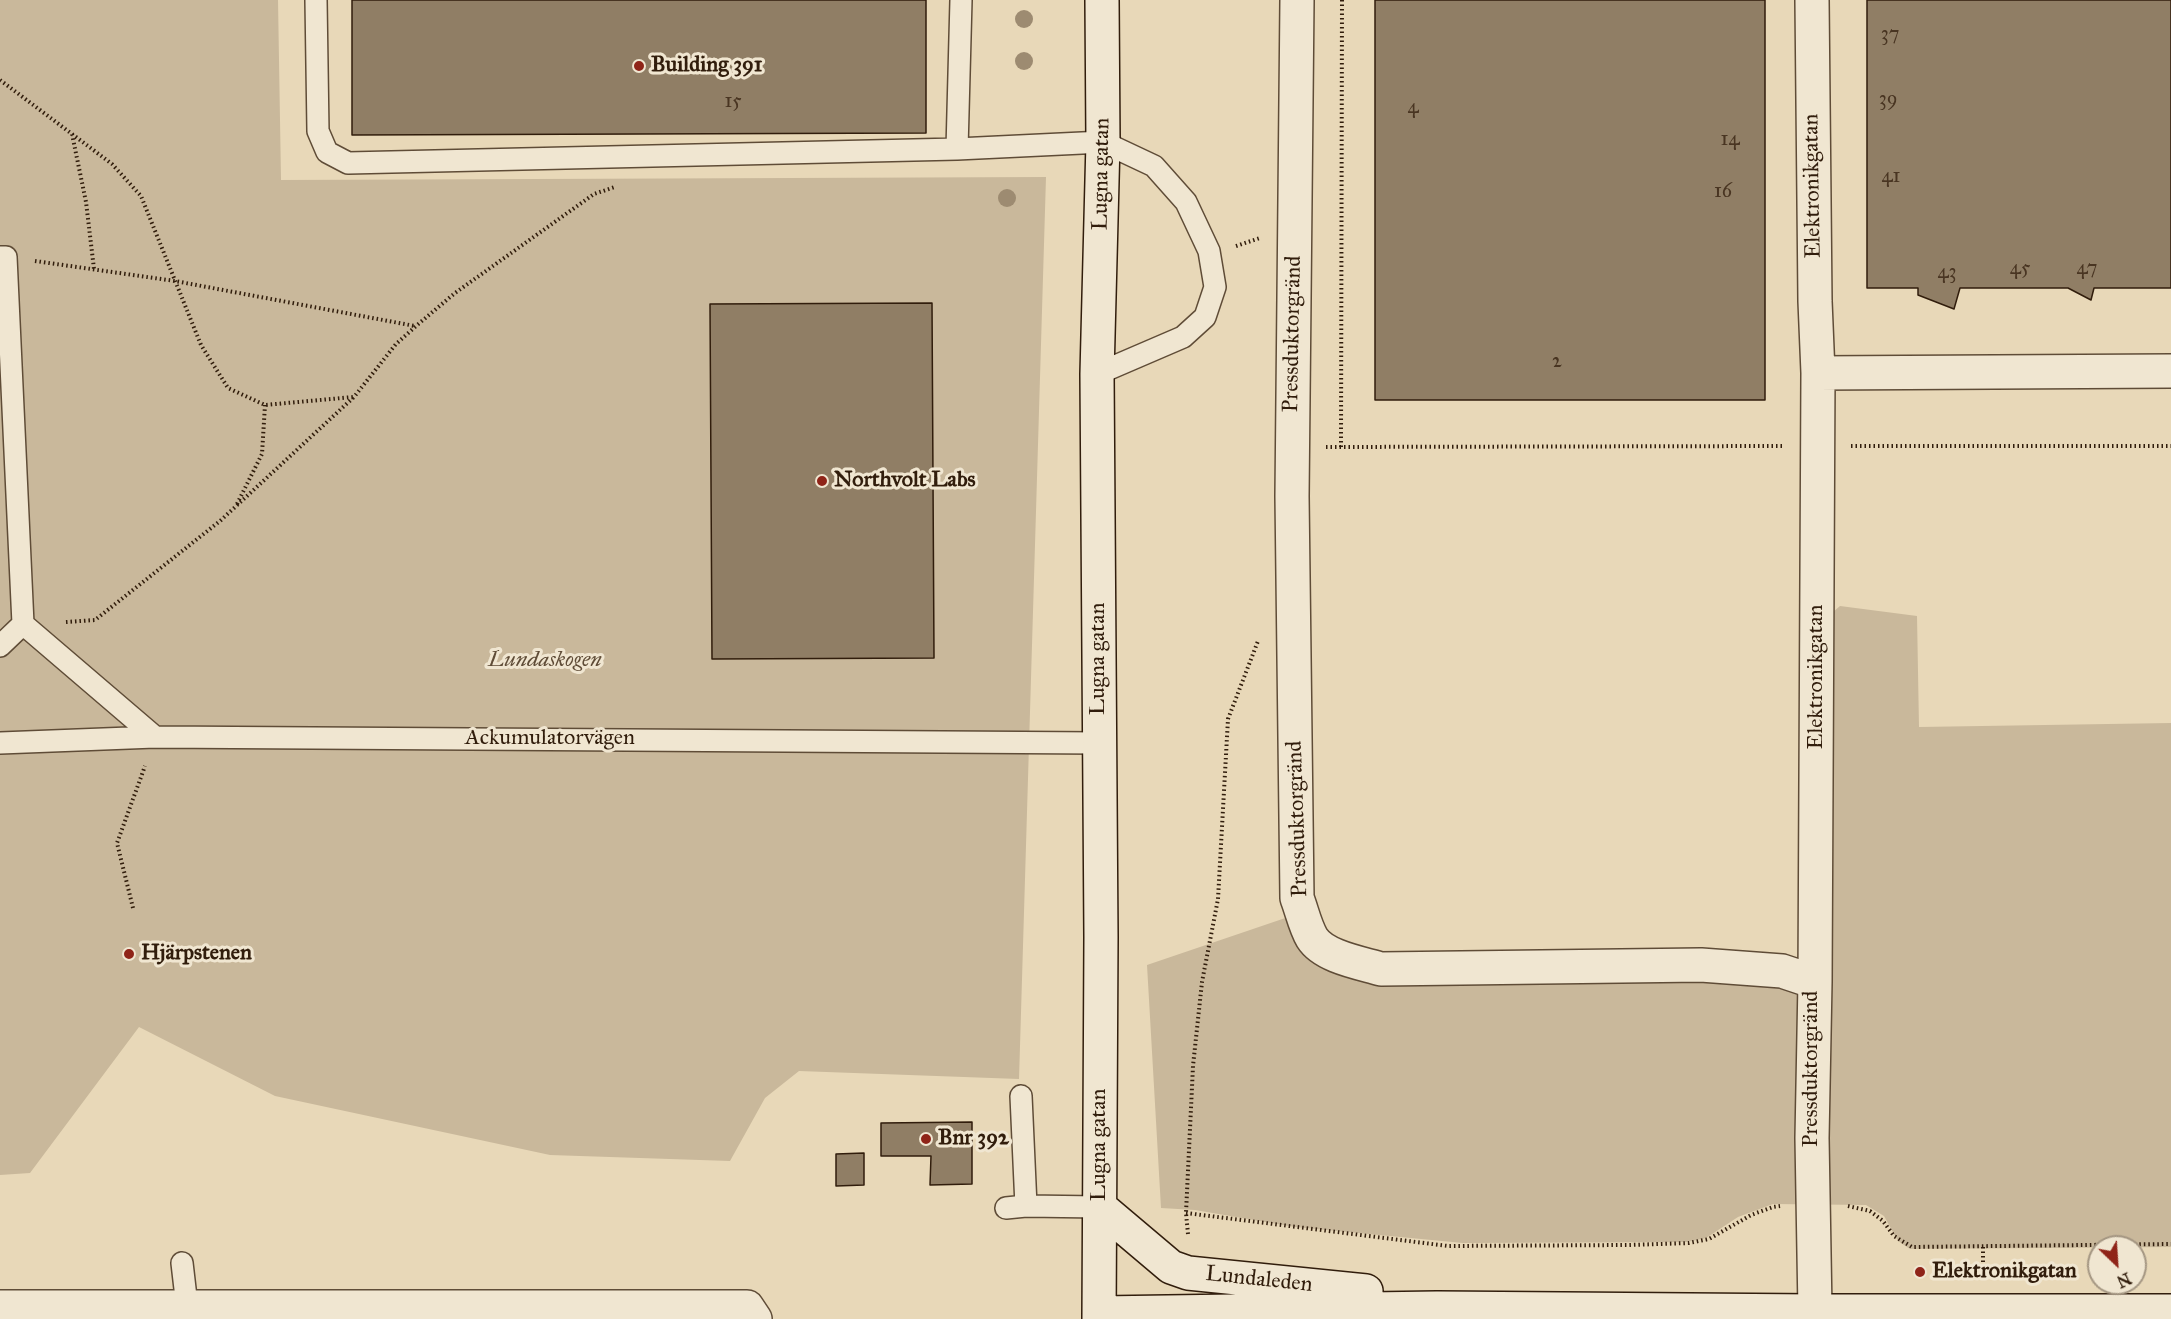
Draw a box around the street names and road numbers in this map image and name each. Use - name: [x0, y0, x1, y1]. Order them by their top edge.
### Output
- street label: Elektronikgatan: [1799, 113, 1827, 259]
- street label: Lugna gatan: [1088, 117, 1116, 231]
- street label: Pressduktorgränd: [1278, 255, 1308, 413]
- street label: Lugna gatan: [1086, 603, 1112, 715]
- street label: Elektronikgatan: [1804, 605, 1830, 749]
- street label: Ackumulatorvägen: [465, 726, 635, 752]
- street label: Pressduktorgränd: [1282, 740, 1314, 898]
- street label: Pressduktorgränd: [1799, 991, 1825, 1147]
- street label: Lugna gatan: [1087, 1089, 1113, 1201]
- street label: Lundaleden: [1204, 1261, 1314, 1299]

